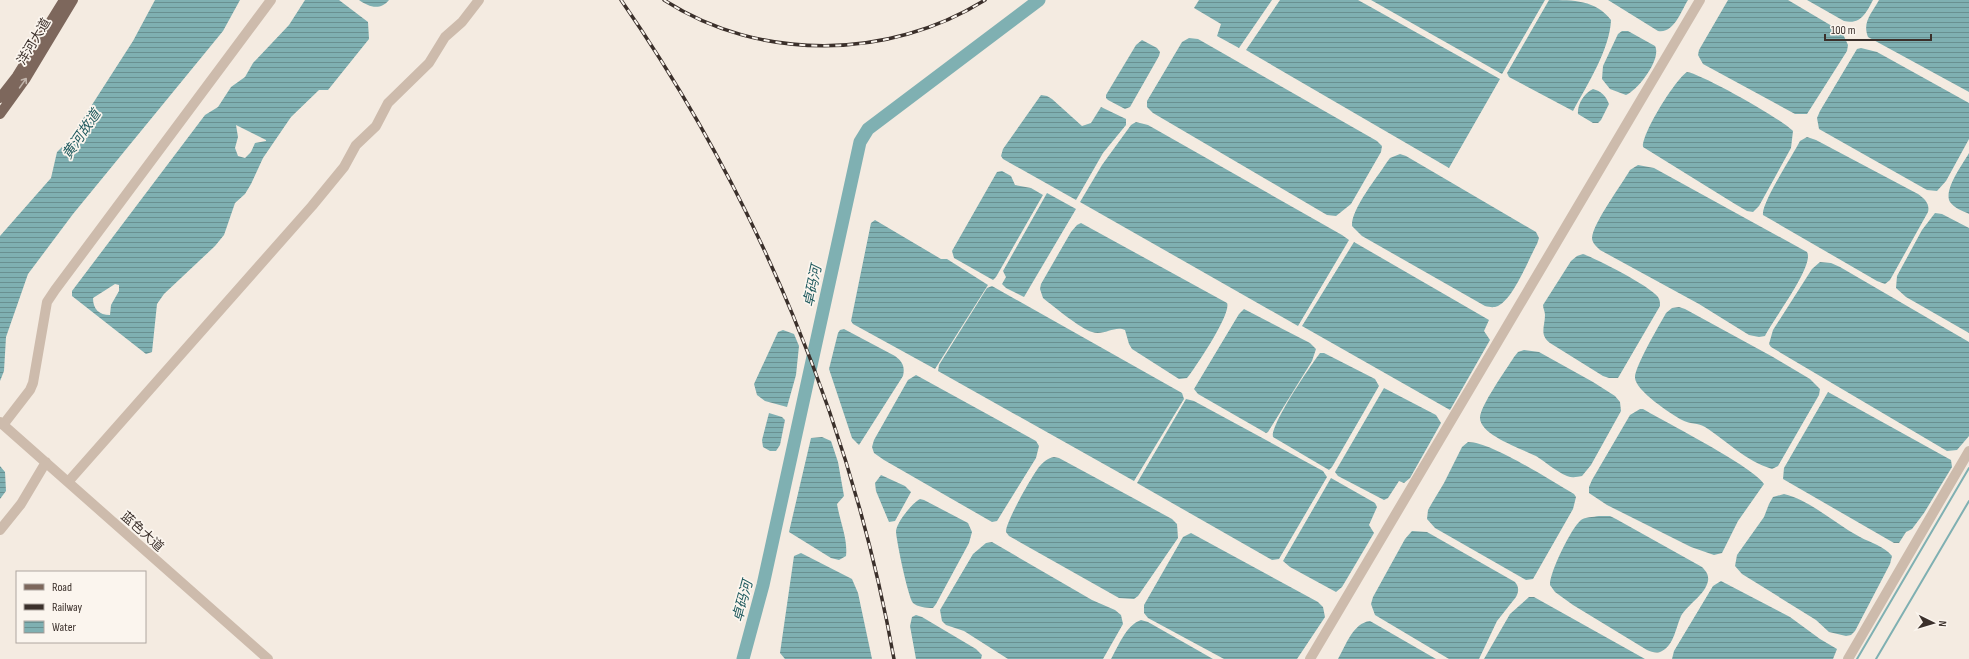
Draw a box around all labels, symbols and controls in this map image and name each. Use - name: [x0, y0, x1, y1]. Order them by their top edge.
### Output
- street label: 洋河大道: [14, 15, 54, 68]
- scale bar: [1825, 16, 1931, 42]
- text: 100 m: [1831, 23, 1856, 38]
- one-way arrow: [19, 77, 27, 88]
- water label: 黄河故道: [59, 105, 105, 162]
- water label: 卓码河: [800, 261, 826, 308]
- street label: 蓝色大道: [118, 508, 167, 555]
- legend: [16, 571, 146, 643]
- water label: 卓码河: [729, 576, 757, 624]
- text: Road: [52, 580, 72, 595]
- text: Railway: [52, 600, 83, 615]
- north arrow: [1913, 603, 1953, 643]
- text: Water: [52, 620, 76, 635]
- text: N: [1936, 620, 1949, 627]

